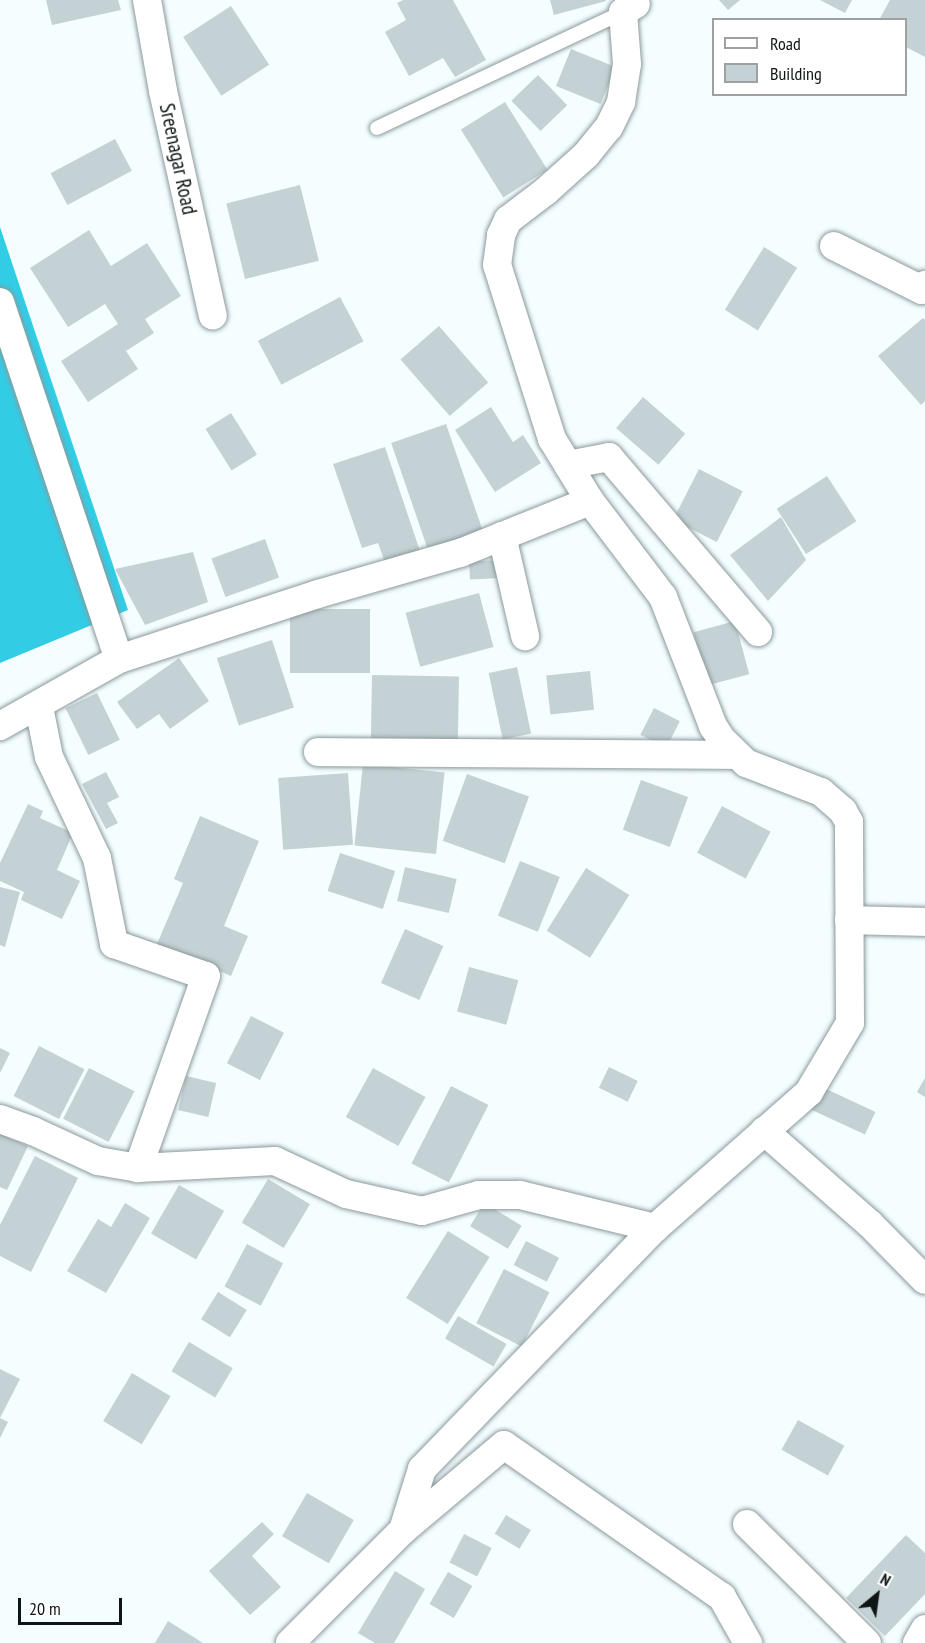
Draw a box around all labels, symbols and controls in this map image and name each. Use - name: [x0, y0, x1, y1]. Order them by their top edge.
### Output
- legend: [712, 18, 907, 96]
- text: Road: [770, 32, 801, 55]
- text: Building: [770, 62, 822, 85]
- street label: Sreenagar Road: [154, 101, 202, 217]
- north arrow: [847, 1565, 907, 1625]
- text: N: [877, 1568, 894, 1590]
- scale bar: [21, 1586, 124, 1624]
- text: 20 m: [29, 1597, 61, 1620]

